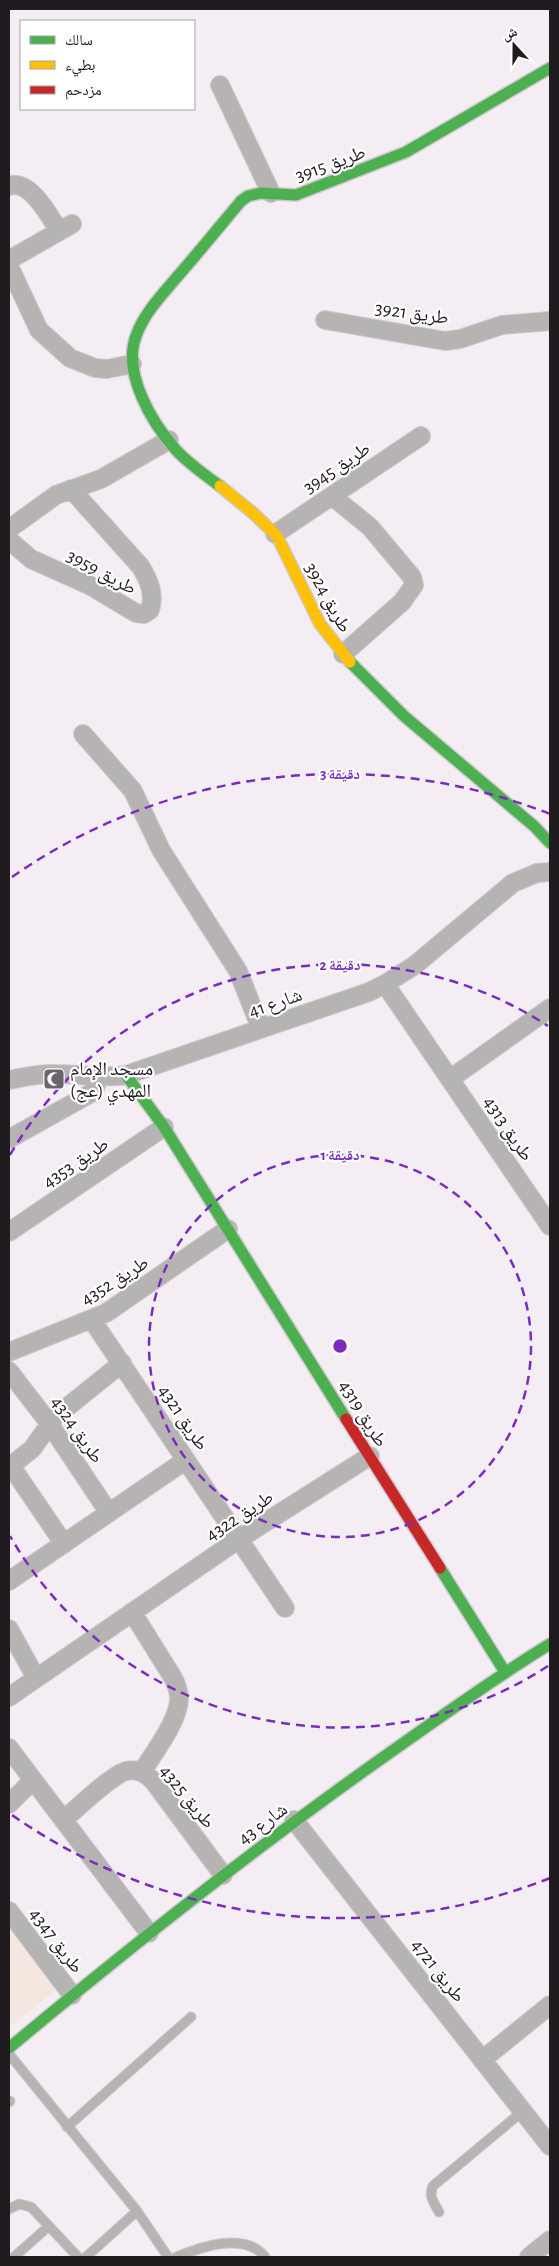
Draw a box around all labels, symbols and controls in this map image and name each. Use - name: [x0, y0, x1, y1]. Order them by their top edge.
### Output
- legend: [20, 20, 195, 110]
- north arrow: [489, 20, 539, 70]
- text: ش: [500, 25, 520, 44]
- text: سالك: [65, 33, 93, 48]
- text: بطيء: [65, 58, 95, 77]
- text: مزدحم: [65, 83, 102, 100]
- street label: طريق 3915: [293, 143, 369, 187]
- street label: طريق 3921: [374, 299, 450, 329]
- street label: طريق 3945: [300, 439, 374, 498]
- street label: طريق 3959: [63, 546, 139, 599]
- street label: طريق 3924: [300, 560, 355, 636]
- text: 3 دقيقة: [320, 767, 360, 782]
- text: 2 دقيقة: [320, 958, 360, 973]
- street label: شارع 41: [246, 985, 305, 1022]
- place label: مسجد الإمام المهدي (عج): [70, 1060, 153, 1106]
- mosque icon: مسجد الإمام المهدي (عج): [42, 1067, 66, 1091]
- street label: طريق 4313: [479, 1093, 536, 1165]
- street label: طريق 4353: [40, 1134, 113, 1193]
- text: 1 دقيقة: [320, 1148, 360, 1163]
- street label: طريق 4352: [78, 1253, 152, 1310]
- centre of rings: [331, 1337, 349, 1355]
- street label: طريق 4319: [334, 1377, 391, 1451]
- street label: طريق 4321: [153, 1382, 211, 1454]
- street label: طريق 4324: [46, 1393, 107, 1467]
- street label: طريق 4322: [203, 1488, 278, 1546]
- street label: طريق 4325: [155, 1762, 218, 1833]
- street label: شارع 43: [235, 1800, 292, 1850]
- street label: طريق 4347: [25, 1905, 86, 1978]
- street label: طريق 4721: [407, 1936, 468, 2007]

